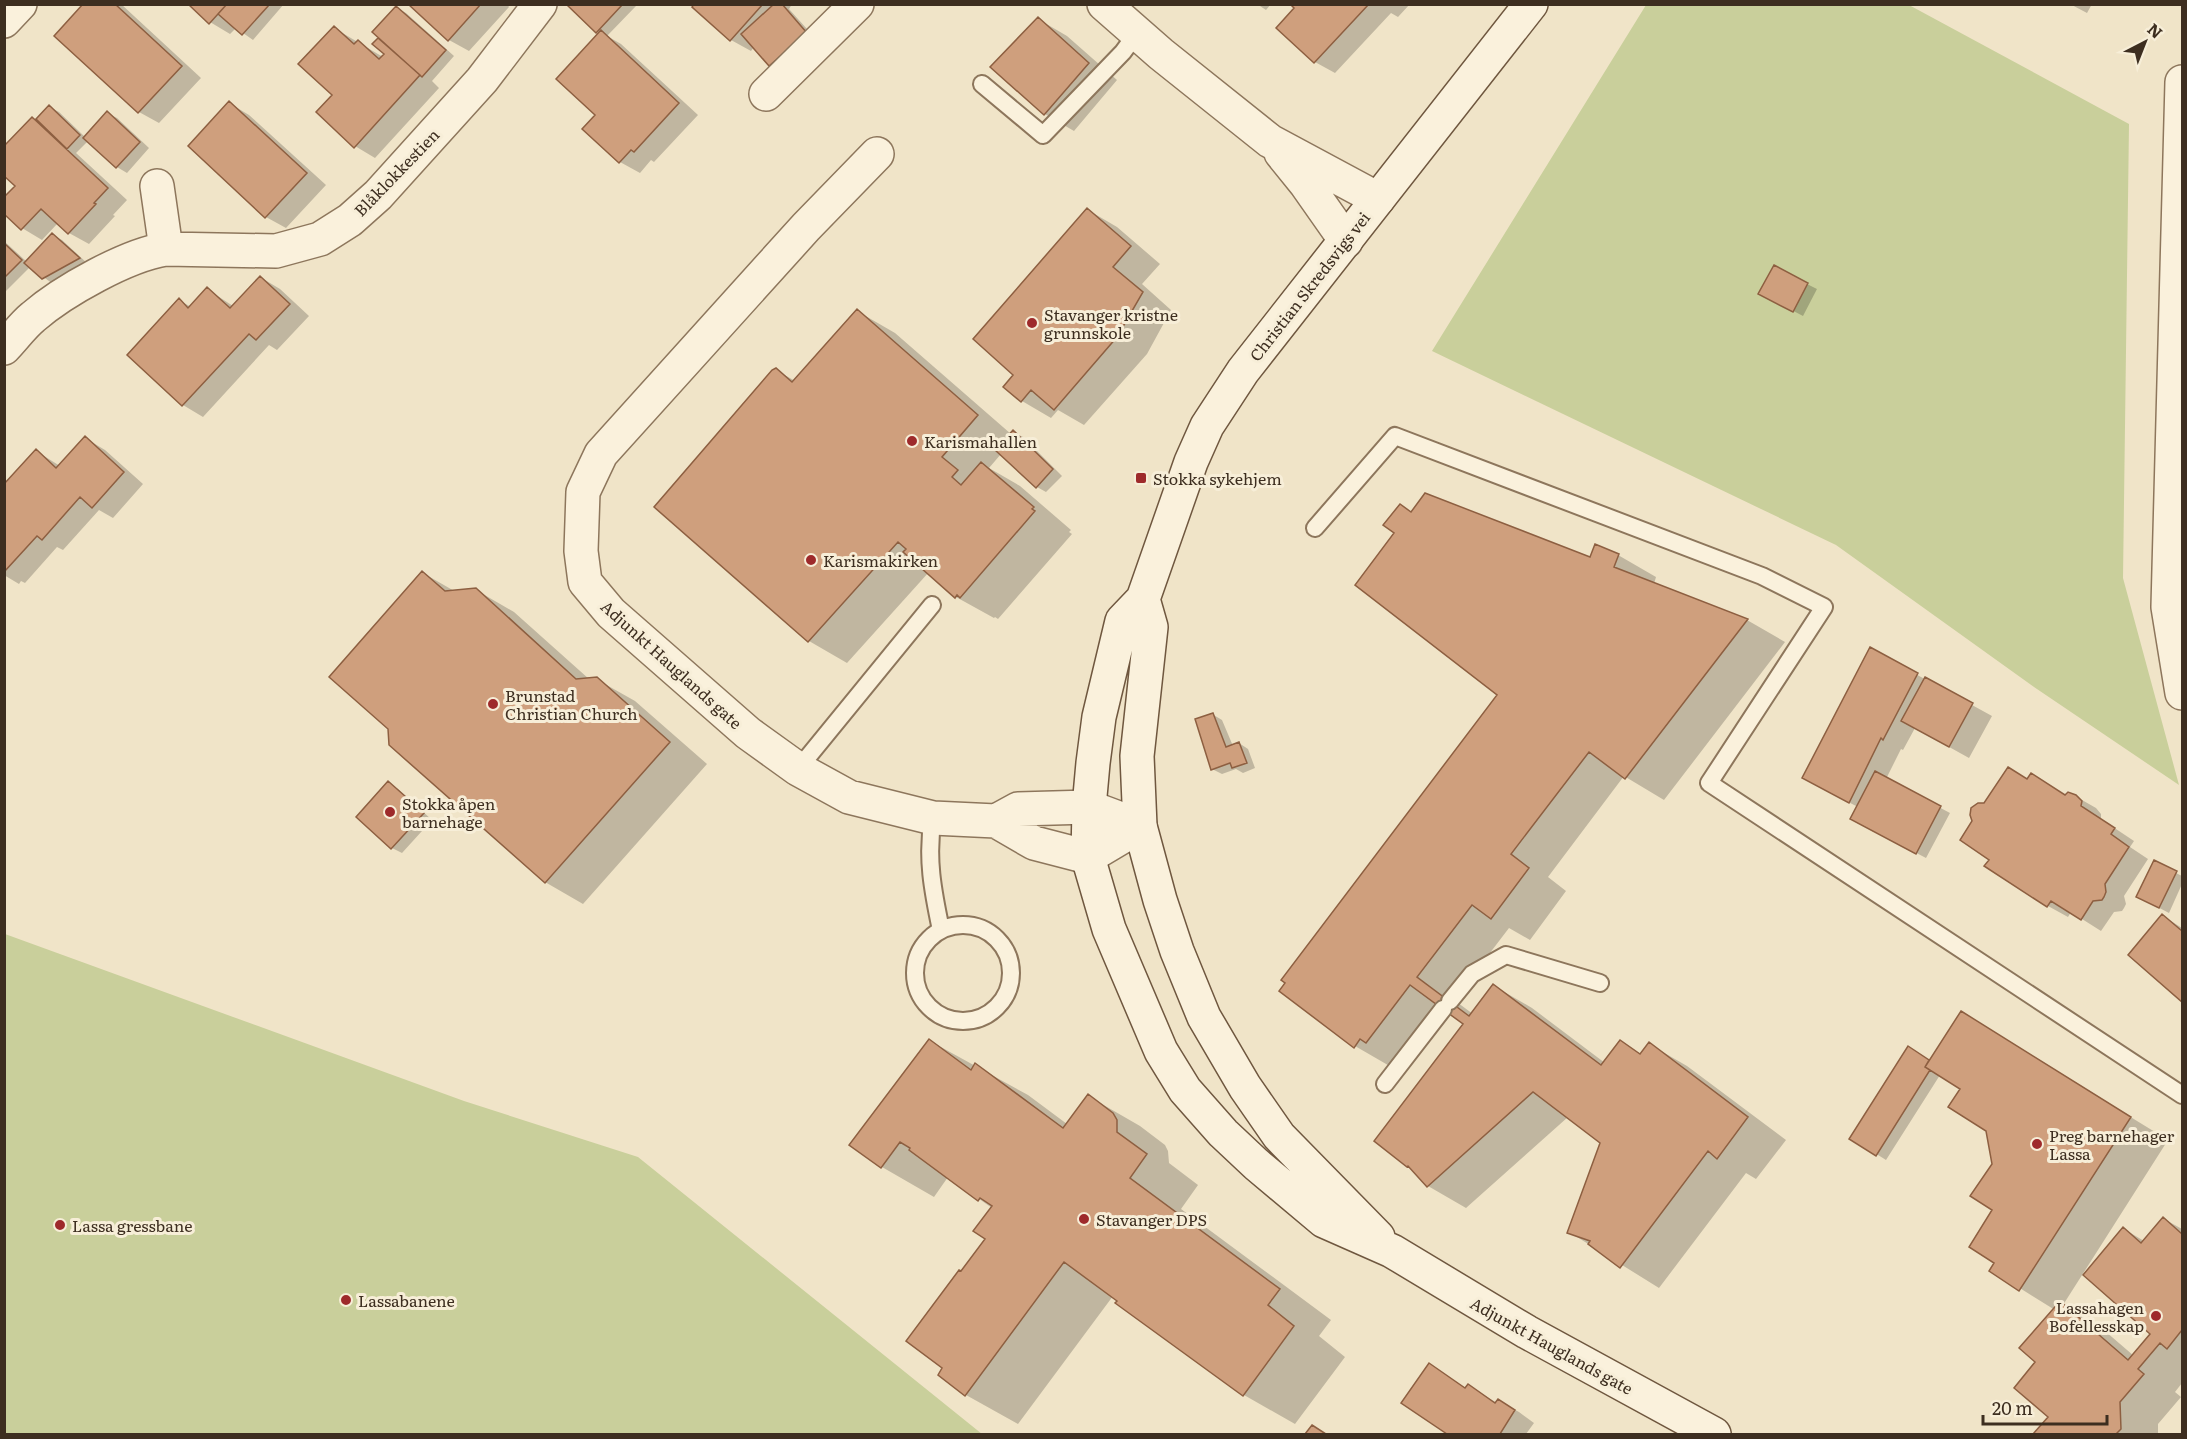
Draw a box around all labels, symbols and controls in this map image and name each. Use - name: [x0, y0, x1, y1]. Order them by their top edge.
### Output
- north arrow: [2115, 12, 2175, 72]
- text: N: [2143, 17, 2169, 44]
- street label: Blåklokkestien: [348, 123, 444, 221]
- street label: Christian Skredsvigs vei: [1243, 206, 1375, 366]
- place label: Stavanger kristne grunnskole: [1044, 302, 1178, 344]
- marker: Stavanger kristne grunnskole: [1025, 316, 1039, 330]
- place label: Karismahallen: [924, 429, 1037, 453]
- marker: Karismahallen: [905, 434, 919, 448]
- place label: Stokka sykehjem: [1153, 466, 1282, 490]
- marker: Stokka sykehjem: [1134, 471, 1148, 485]
- place label: Karismakirken: [823, 548, 939, 572]
- marker: Karismakirken: [804, 553, 818, 567]
- street label: Adjunkt Hauglands gate: [596, 594, 748, 734]
- place label: Brunstad Christian Church: [505, 683, 638, 725]
- marker: Brunstad Christian Church: [486, 697, 500, 711]
- place label: Stokka åpen barnehage: [402, 791, 496, 833]
- marker: Stokka åpen barnehage: [383, 805, 397, 819]
- place label: Preg barnehager Lassa: [2049, 1123, 2175, 1165]
- marker: Preg barnehager Lassa: [2030, 1137, 2044, 1151]
- place label: Stavanger DPS: [1096, 1207, 1207, 1231]
- marker: Stavanger DPS: [1077, 1212, 1091, 1226]
- place label: Lassa gressbane: [72, 1213, 192, 1237]
- marker: Lassa gressbane: [53, 1218, 67, 1232]
- place label: Lassabanene: [358, 1288, 455, 1312]
- street label: Adjunkt Hauglands gate: [1466, 1290, 1638, 1400]
- marker: Lassabanene: [339, 1293, 353, 1307]
- place label: Lassahagen Bofellesskap: [2049, 1295, 2144, 1337]
- marker: Lassahagen Bofellesskap: [2149, 1309, 2163, 1323]
- scale bar: [1983, 1388, 2108, 1426]
- text: 20 m: [1992, 1394, 2033, 1421]

